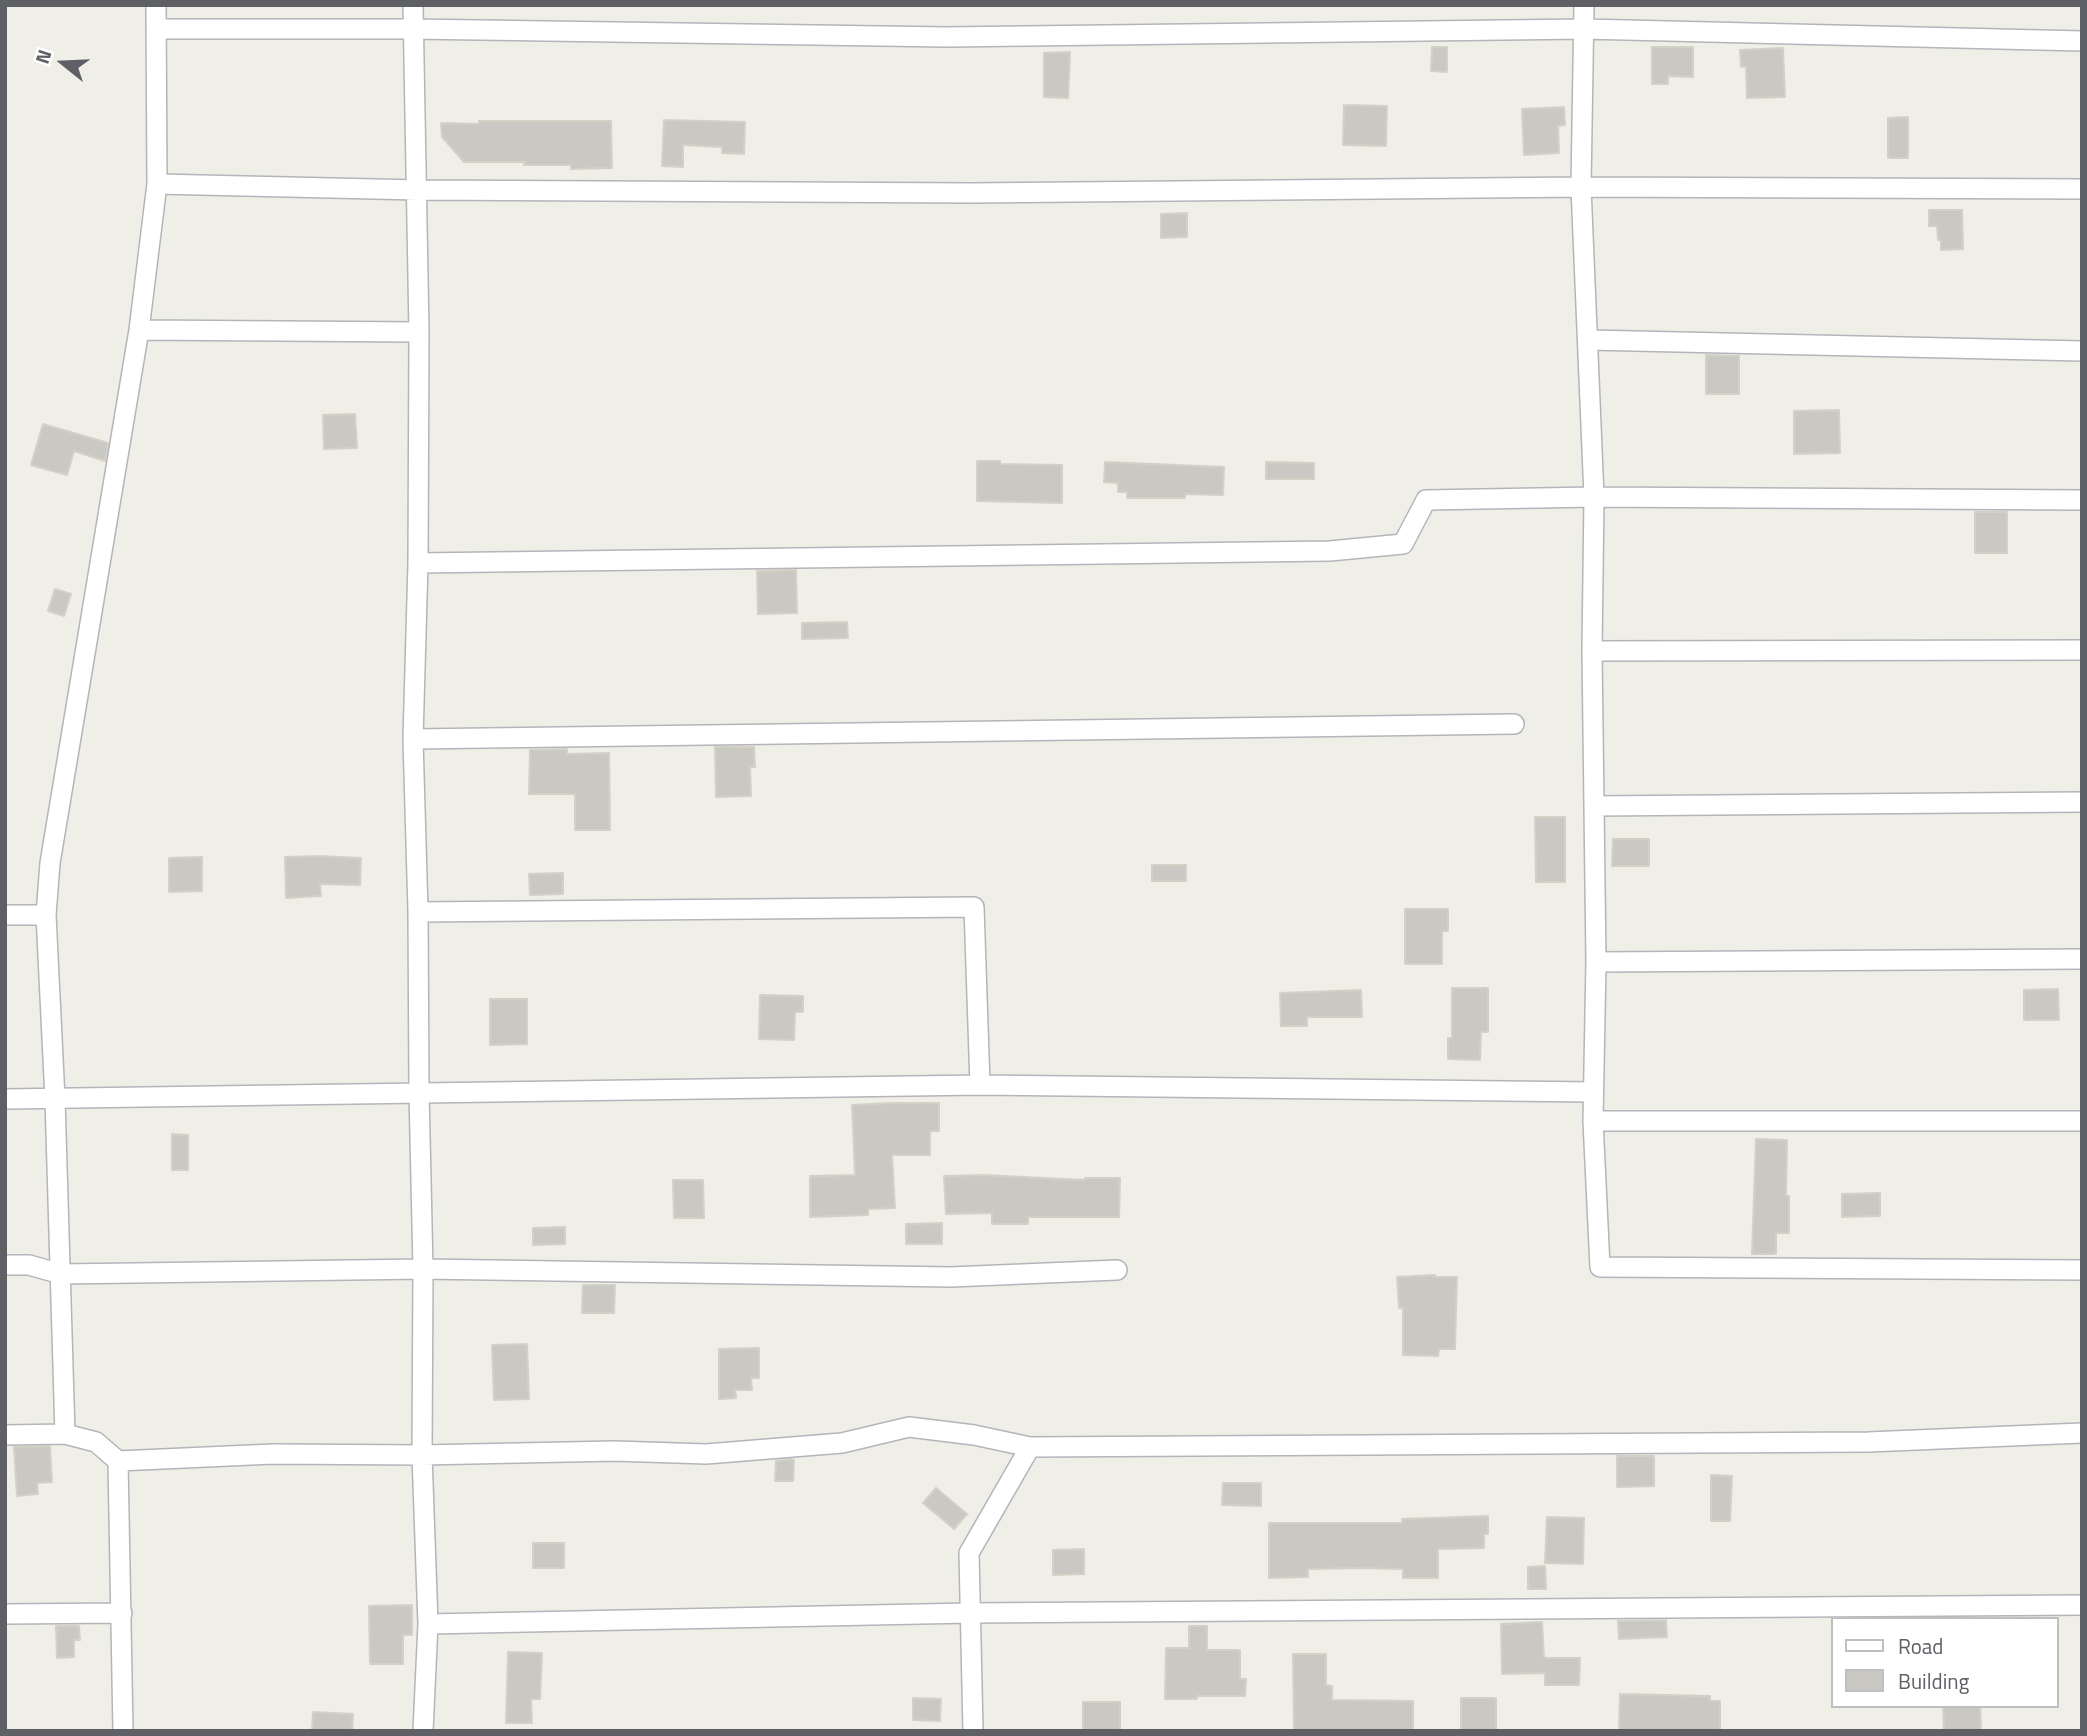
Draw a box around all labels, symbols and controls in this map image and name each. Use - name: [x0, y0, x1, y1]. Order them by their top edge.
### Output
- north arrow: [28, 28, 98, 98]
- text: N: [27, 46, 58, 67]
- legend: [1832, 1617, 2059, 1708]
- text: Road: [1898, 1630, 1943, 1662]
- text: Building: [1898, 1665, 1969, 1697]

